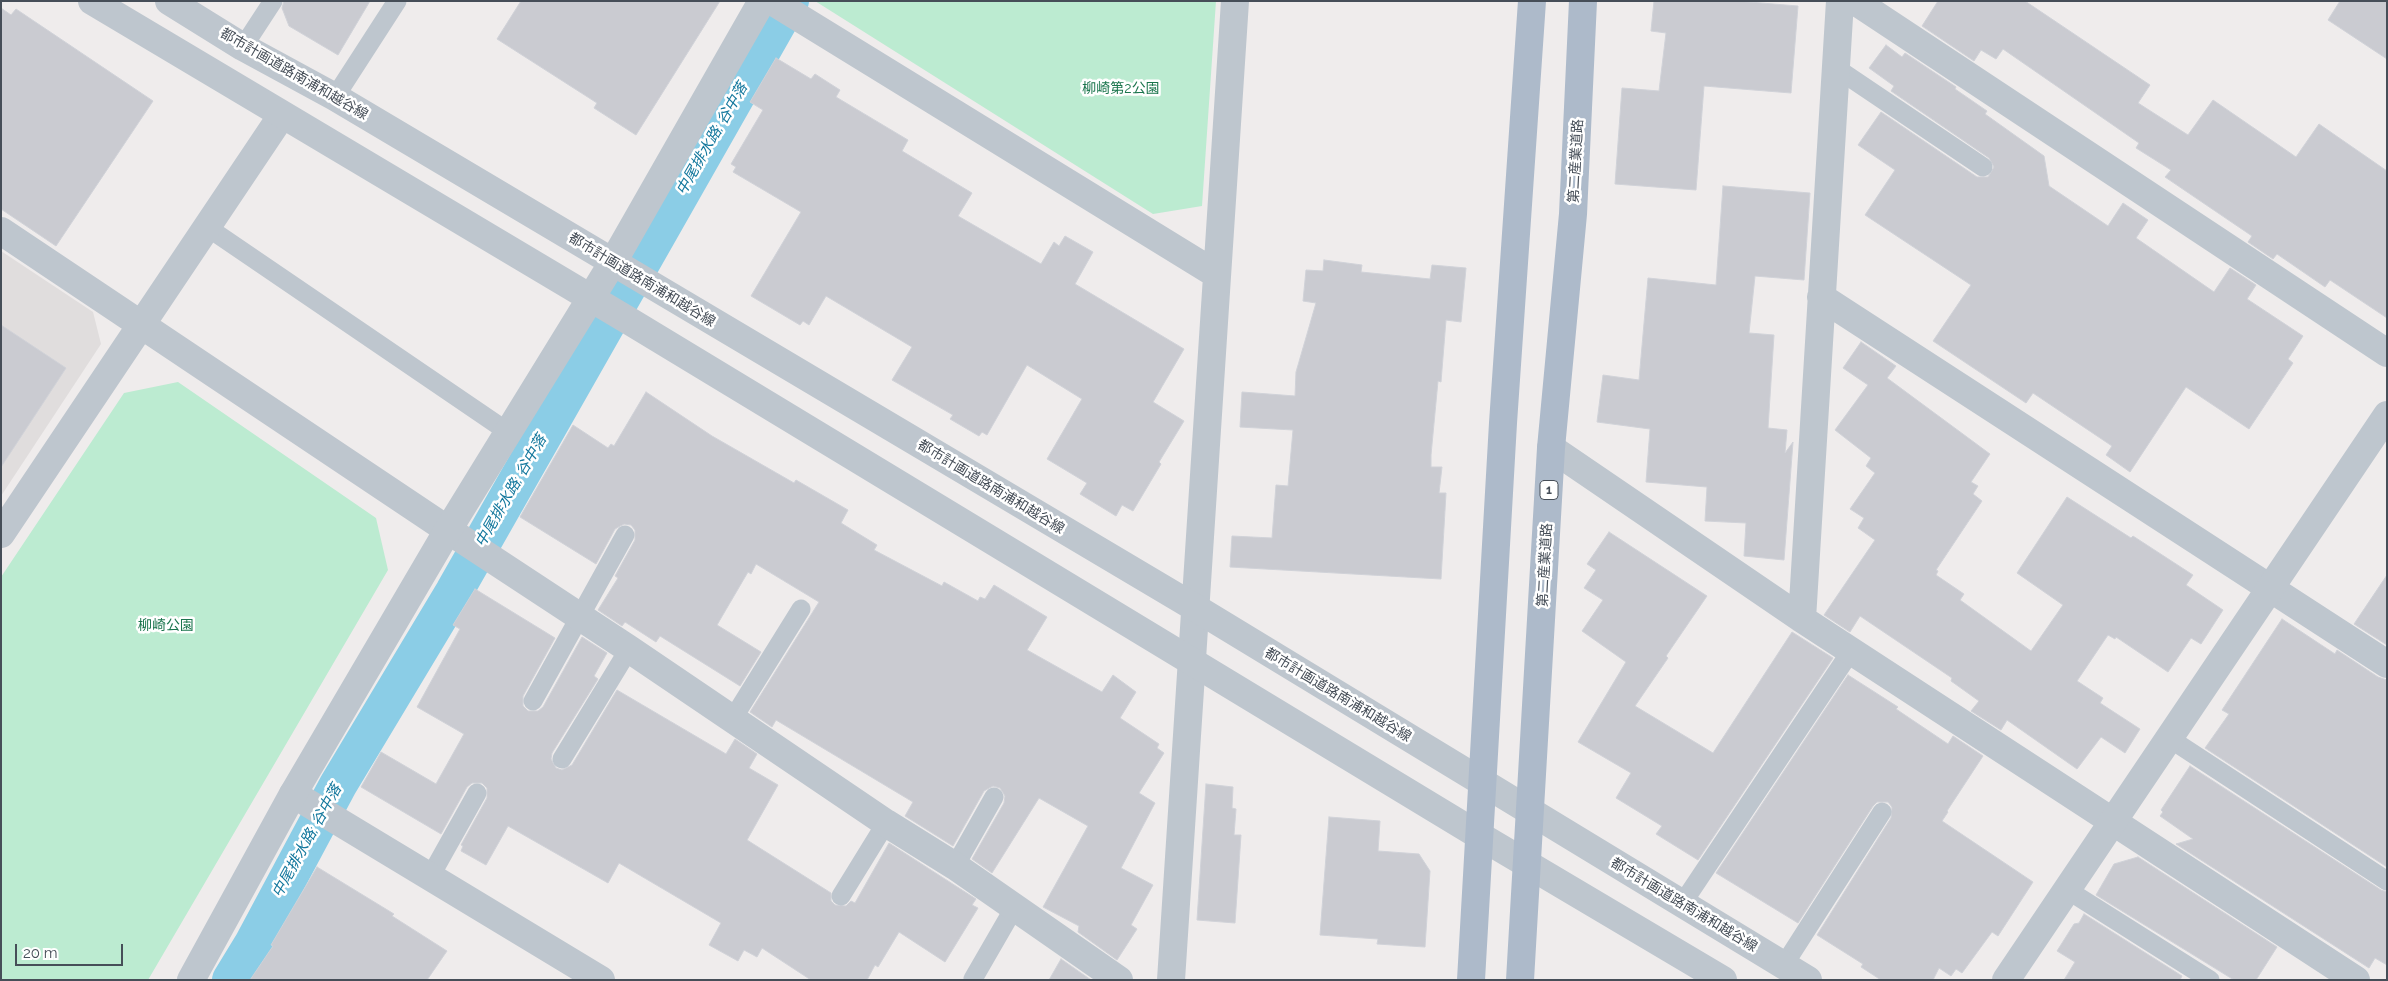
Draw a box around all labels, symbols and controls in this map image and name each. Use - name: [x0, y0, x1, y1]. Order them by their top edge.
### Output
- street label: 都市計画道路南浦和越谷線: [217, 25, 371, 123]
- water label: 中尾排水路; 谷中落: [673, 80, 751, 198]
- park label: 柳崎第2公園: [1082, 81, 1160, 97]
- street label: 第二産業道路: [1565, 119, 1587, 203]
- street label: 都市計画道路南浦和越谷線: [566, 230, 718, 330]
- water label: 中尾排水路; 谷中落: [472, 432, 550, 550]
- street label: 都市計画道路南浦和越谷線: [915, 437, 1067, 537]
- road number: 1: [1540, 480, 1558, 500]
- street label: 第二産業道路: [1534, 523, 1556, 607]
- park label: 柳崎公園: [138, 618, 194, 634]
- street label: 都市計画道路南浦和越谷線: [1262, 645, 1414, 745]
- water label: 中尾排水路; 谷中落: [268, 781, 346, 901]
- street label: 都市計画道路南浦和越谷線: [1608, 855, 1760, 955]
- scale bar: [18, 934, 125, 966]
- text: 20 m: [23, 944, 58, 962]

